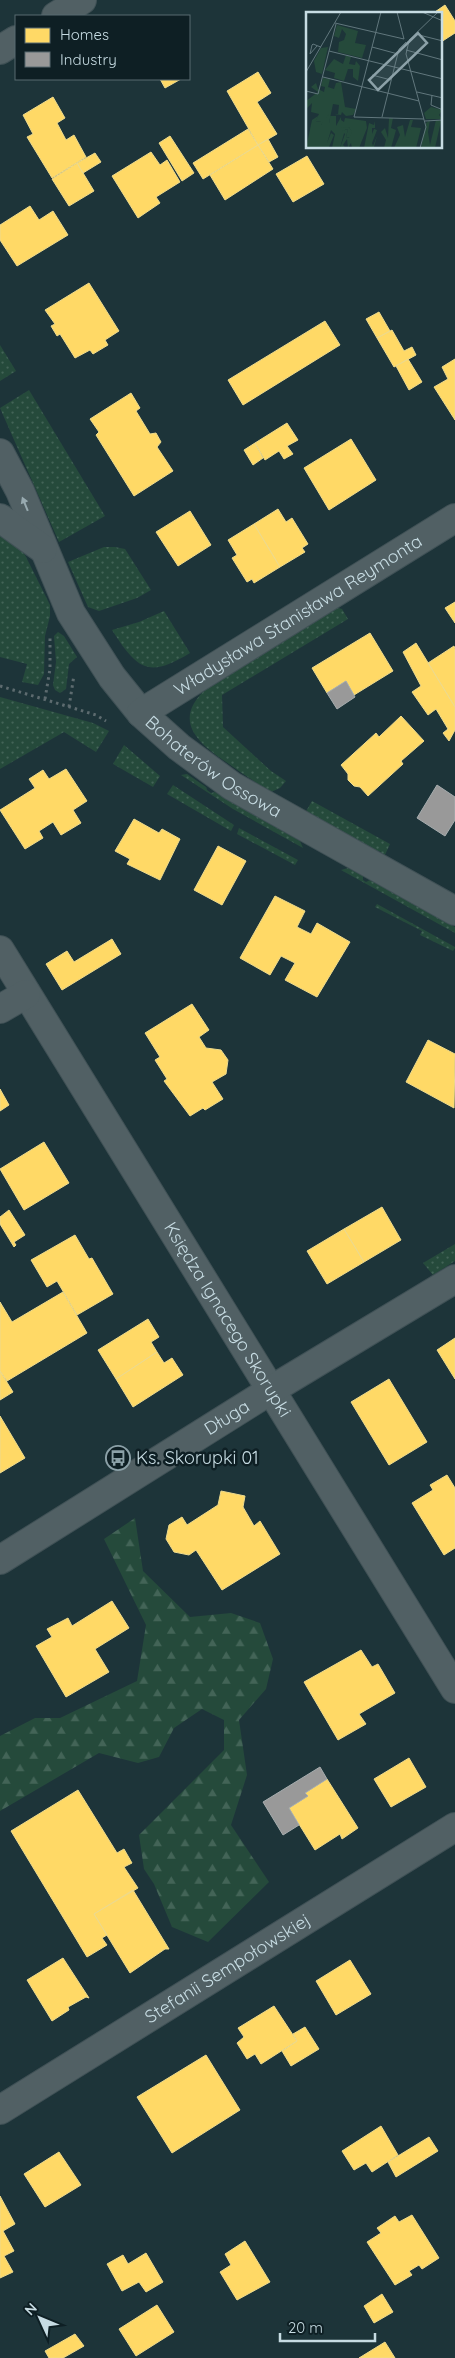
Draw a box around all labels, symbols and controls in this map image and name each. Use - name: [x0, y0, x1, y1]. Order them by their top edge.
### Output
- inset map: [306, 12, 442, 149]
- legend: [15, 15, 190, 80]
- text: Homes: [60, 25, 109, 44]
- text: Industry: [60, 50, 117, 69]
- one-way arrow: [21, 497, 29, 511]
- street label: Władysława Stanisława Reymonta: [170, 529, 426, 701]
- street label: Bohaterów Ossowa: [141, 710, 286, 822]
- street label: Księdza Ignacego Skorupki: [159, 1217, 297, 1421]
- street label: Długa: [200, 1394, 254, 1440]
- bus stop icon: Ks. Skorupki 01: [105, 1445, 131, 1471]
- place label: Ks. Skorupki 01: [136, 1446, 259, 1469]
- street label: Stefanii Sempołowskiej: [140, 1908, 314, 2028]
- north arrow: [15, 2293, 65, 2343]
- text: N: [21, 2299, 41, 2319]
- scale bar: [280, 2310, 375, 2342]
- text: 20 m: [288, 2318, 323, 2337]

